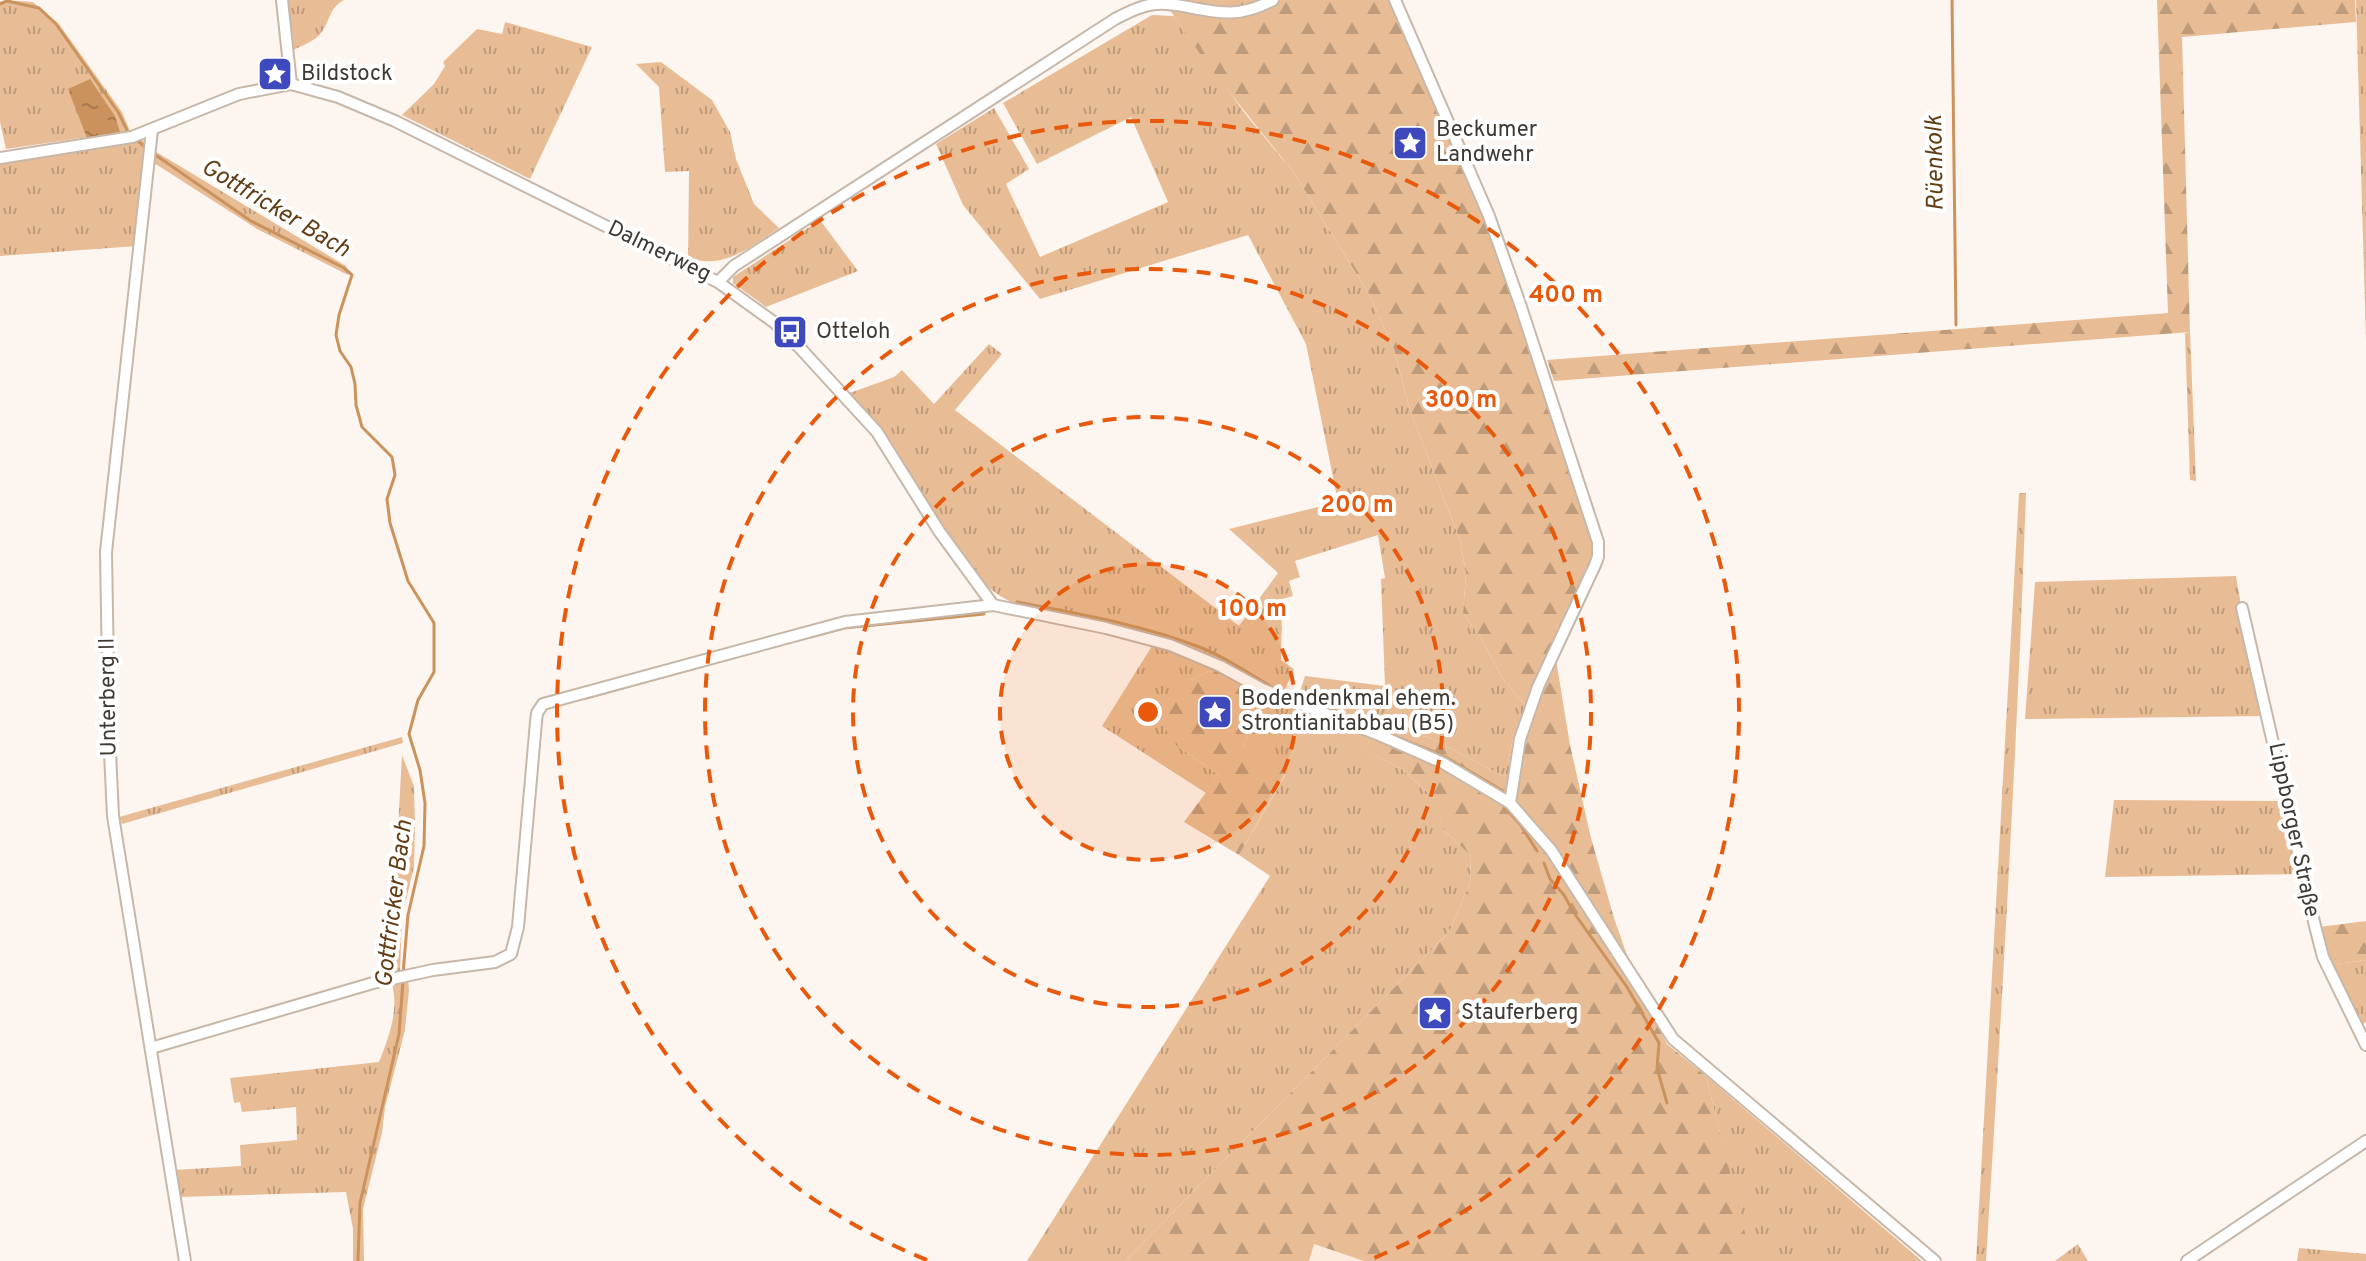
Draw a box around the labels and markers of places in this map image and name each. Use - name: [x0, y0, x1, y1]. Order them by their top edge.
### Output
- place icon: Bildstock: [256, 55, 294, 93]
- place label: Bildstock: [301, 61, 393, 88]
- place label: Beckumer Landwehr: [1436, 117, 1538, 169]
- place icon: Beckumer Landwehr: [1391, 124, 1429, 162]
- bus stop icon: Otteloh: [771, 313, 809, 351]
- place label: Otteloh: [816, 319, 890, 346]
- place label: Bodendenkmal ehem. Strontianitabbau (B5): [1241, 686, 1456, 738]
- place icon: Bodendenkmal ehem. Strontianitabbau (B5): [1196, 693, 1234, 731]
- centre of rings: [1134, 698, 1162, 726]
- place icon: Stauferberg: [1416, 994, 1454, 1032]
- place label: Stauferberg: [1461, 1000, 1578, 1027]

